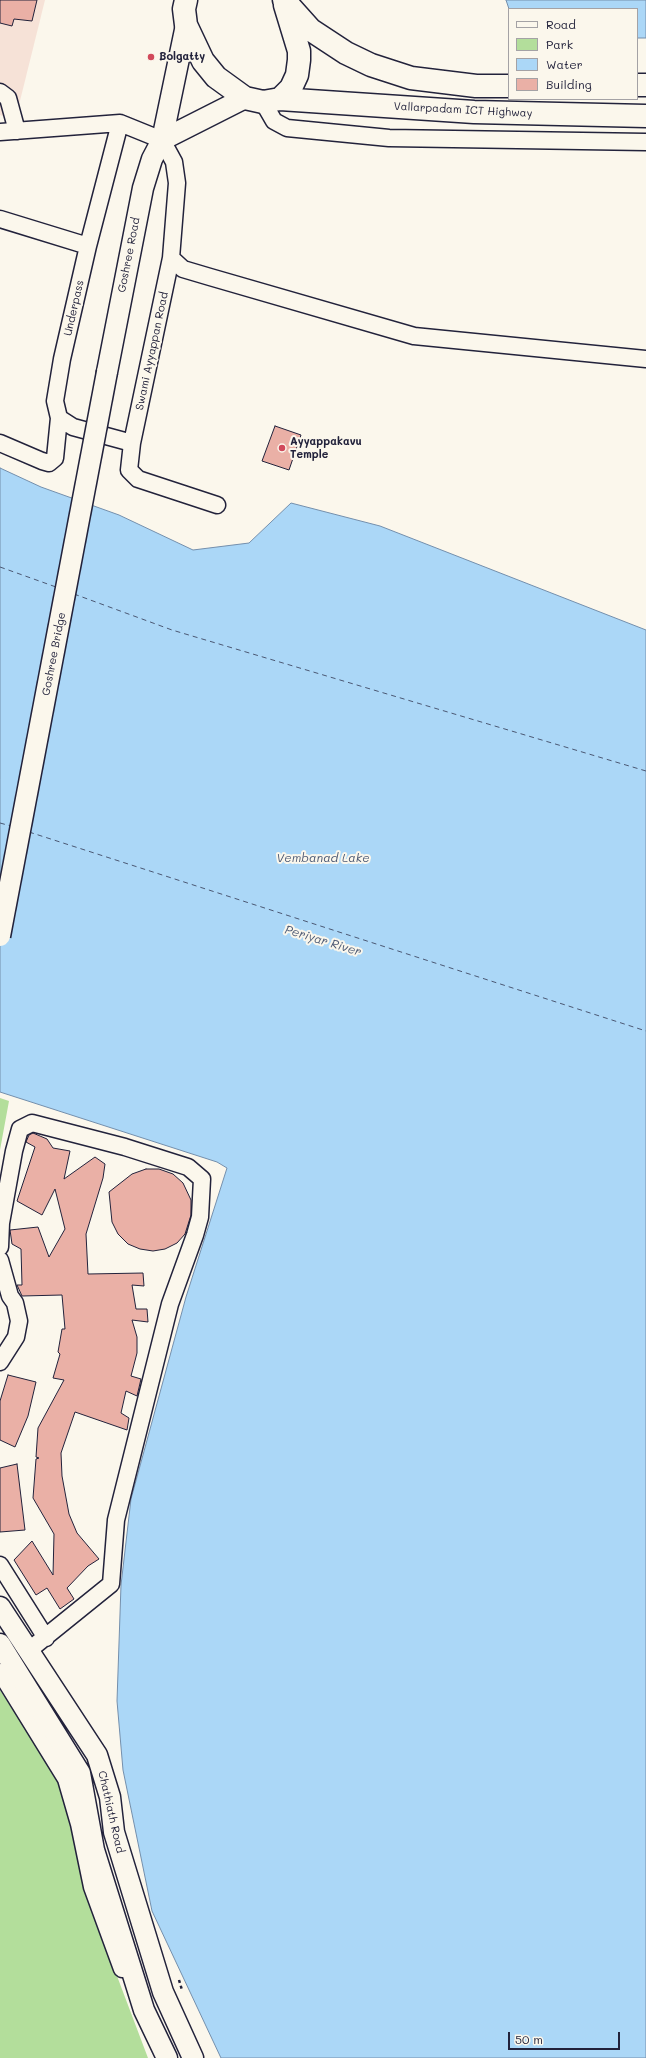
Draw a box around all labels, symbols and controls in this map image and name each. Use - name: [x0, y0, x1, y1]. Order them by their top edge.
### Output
- legend: [508, 8, 638, 100]
- text: Road: [546, 16, 576, 32]
- text: Park: [546, 36, 573, 52]
- place label: Bolgatty: [159, 50, 205, 64]
- marker: Bolgatty: [146, 52, 156, 62]
- text: Water: [546, 56, 583, 72]
- text: Building: [546, 76, 592, 92]
- street label: Vallarpadam ICT Highway: [393, 100, 533, 120]
- street label: Goshree Road: [115, 216, 143, 294]
- street label: Underpass: [61, 279, 87, 337]
- street label: Swami Ayyappan Road: [133, 291, 171, 411]
- place label: Ayyappakavu Temple: [290, 435, 362, 461]
- marker: Ayyappakavu Temple: [277, 443, 287, 453]
- street label: Goshree Bridge: [39, 611, 69, 697]
- water label: Vembanad Lake: [276, 851, 370, 865]
- water label: Periyar River: [283, 923, 363, 959]
- street label: Chathiath Road: [95, 1770, 127, 1854]
- scale bar: [510, 2024, 622, 2050]
- text: 50 m: [515, 2031, 543, 2047]

